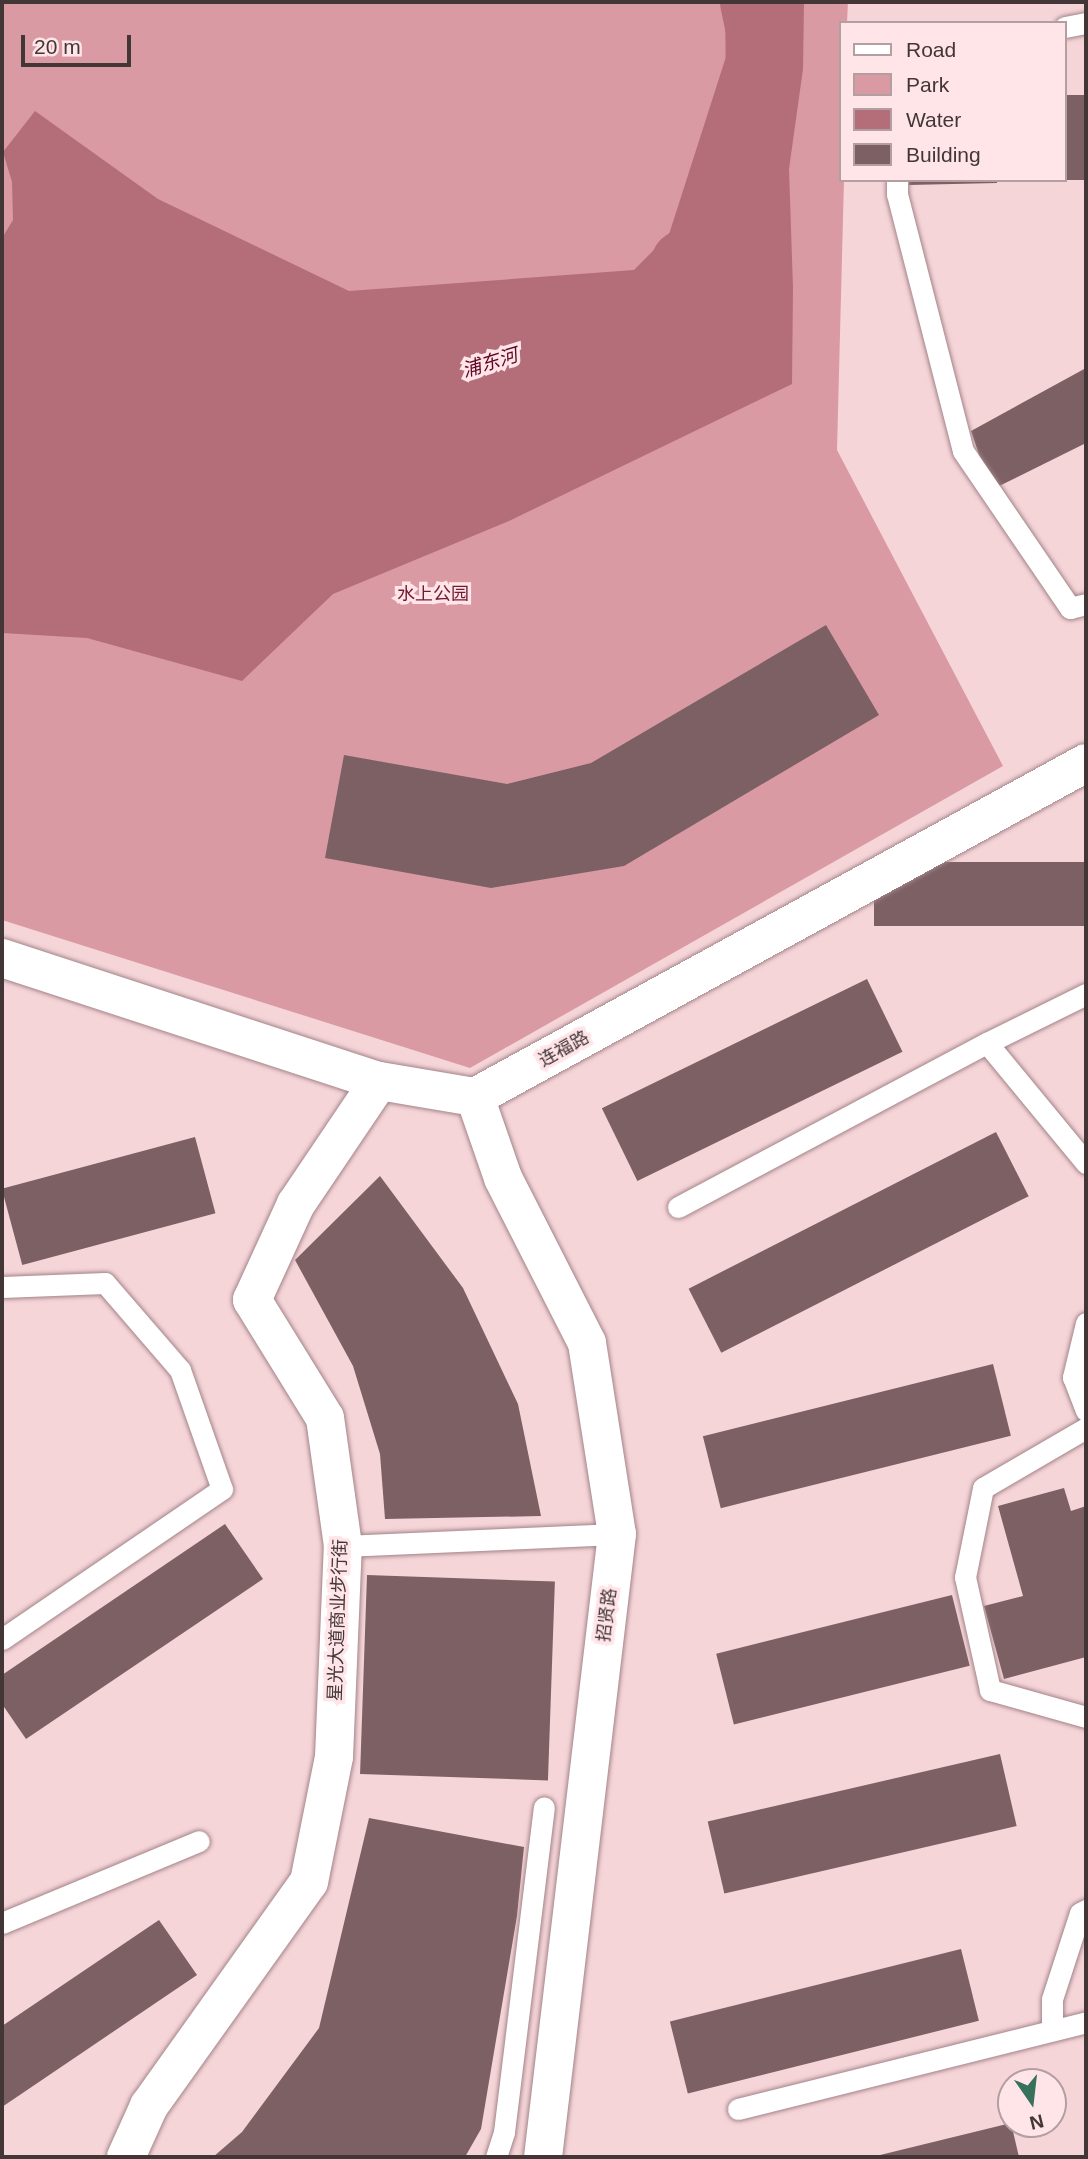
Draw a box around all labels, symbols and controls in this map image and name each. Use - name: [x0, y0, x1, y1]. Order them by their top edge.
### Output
- scale bar: [24, 21, 135, 65]
- legend: [839, 21, 1067, 182]
- text: 20 m: [34, 35, 81, 58]
- text: Road: [906, 38, 956, 61]
- text: Park: [906, 73, 949, 96]
- text: Water: [906, 108, 961, 131]
- text: Building: [906, 143, 981, 166]
- water label: 浦东河: [459, 344, 521, 382]
- park label: 水上公园: [397, 583, 469, 605]
- street label: 连福路: [535, 1026, 593, 1072]
- street label: 星光大道商业步行街: [324, 1539, 352, 1701]
- street label: 招贤路: [593, 1587, 621, 1643]
- north arrow: [997, 2068, 1067, 2138]
- text: N: [1028, 2110, 1046, 2134]

